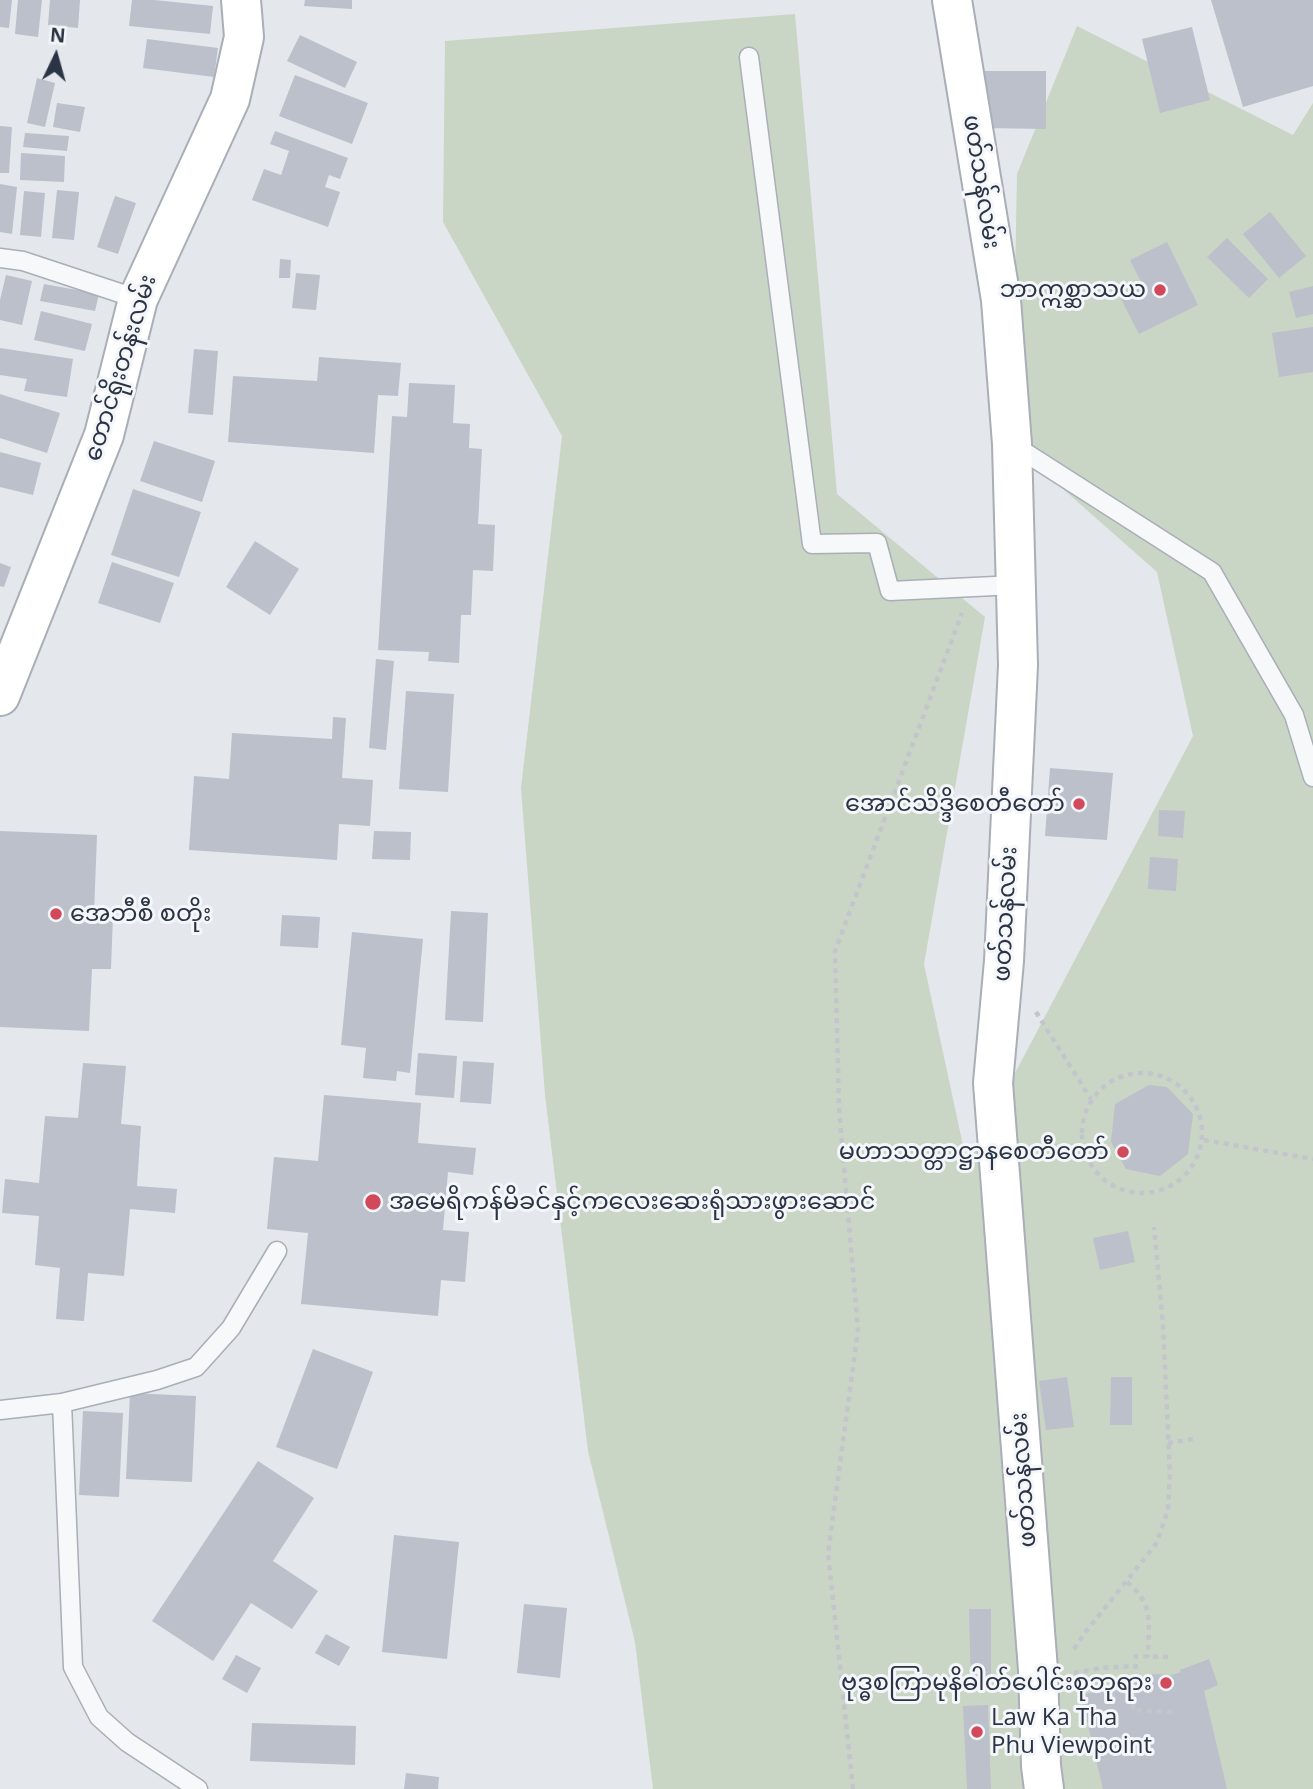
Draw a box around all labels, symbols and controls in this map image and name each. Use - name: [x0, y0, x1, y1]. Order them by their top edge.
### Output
- north arrow: [21, 21, 91, 91]
- text: N: [49, 21, 67, 49]
- street label: ဖတ်သန်လမ်း: [956, 113, 1006, 251]
- street label: တောင်ရိုးတန်းလမ်း: [79, 271, 163, 465]
- place label: ဘာဣစ္ဆာသယ: [1000, 276, 1146, 304]
- marker: ဘာဣစ္ဆာသယ: [1152, 282, 1168, 298]
- place label: အောင်သိဒ္ဒိစေတီတော်: [845, 790, 1065, 818]
- marker: အောင်သိဒ္ဒိစေတီတော်: [1071, 796, 1087, 812]
- street label: ဖတ်သန်လမ်း: [988, 846, 1024, 982]
- place label: အေဘီစီ စတိုး: [70, 900, 211, 928]
- marker: အေဘီစီ စတိုး: [48, 906, 64, 922]
- place label: မဟာသတ္တာဋ္ဌာနစေတီတော်: [839, 1138, 1109, 1166]
- marker: မဟာသတ္တာဋ္ဌာနစေတီတော်: [1115, 1144, 1131, 1160]
- place label: အမေရိကန်မိခင်နှင့်ကလေးဆေးရုံသားဖွားဆောင်: [389, 1188, 875, 1216]
- marker: အမေရိကန်မိခင်နှင့်ကလေးဆေးရုံသားဖွားဆောင်: [363, 1192, 383, 1212]
- street label: ဖတ်သန်လမ်း: [1005, 1411, 1043, 1549]
- place label: ဗုဒ္ဓစကြာမုနိဓါတ်ပေါင်းစုဘုရား: [841, 1669, 1152, 1697]
- marker: ဗုဒ္ဓစကြာမုနိဓါတ်ပေါင်းစုဘုရား: [1158, 1675, 1174, 1691]
- place label: Law Ka Tha Phu Viewpoint: [991, 1704, 1152, 1760]
- marker: Law Ka Tha Phu Viewpoint: [969, 1724, 985, 1740]

